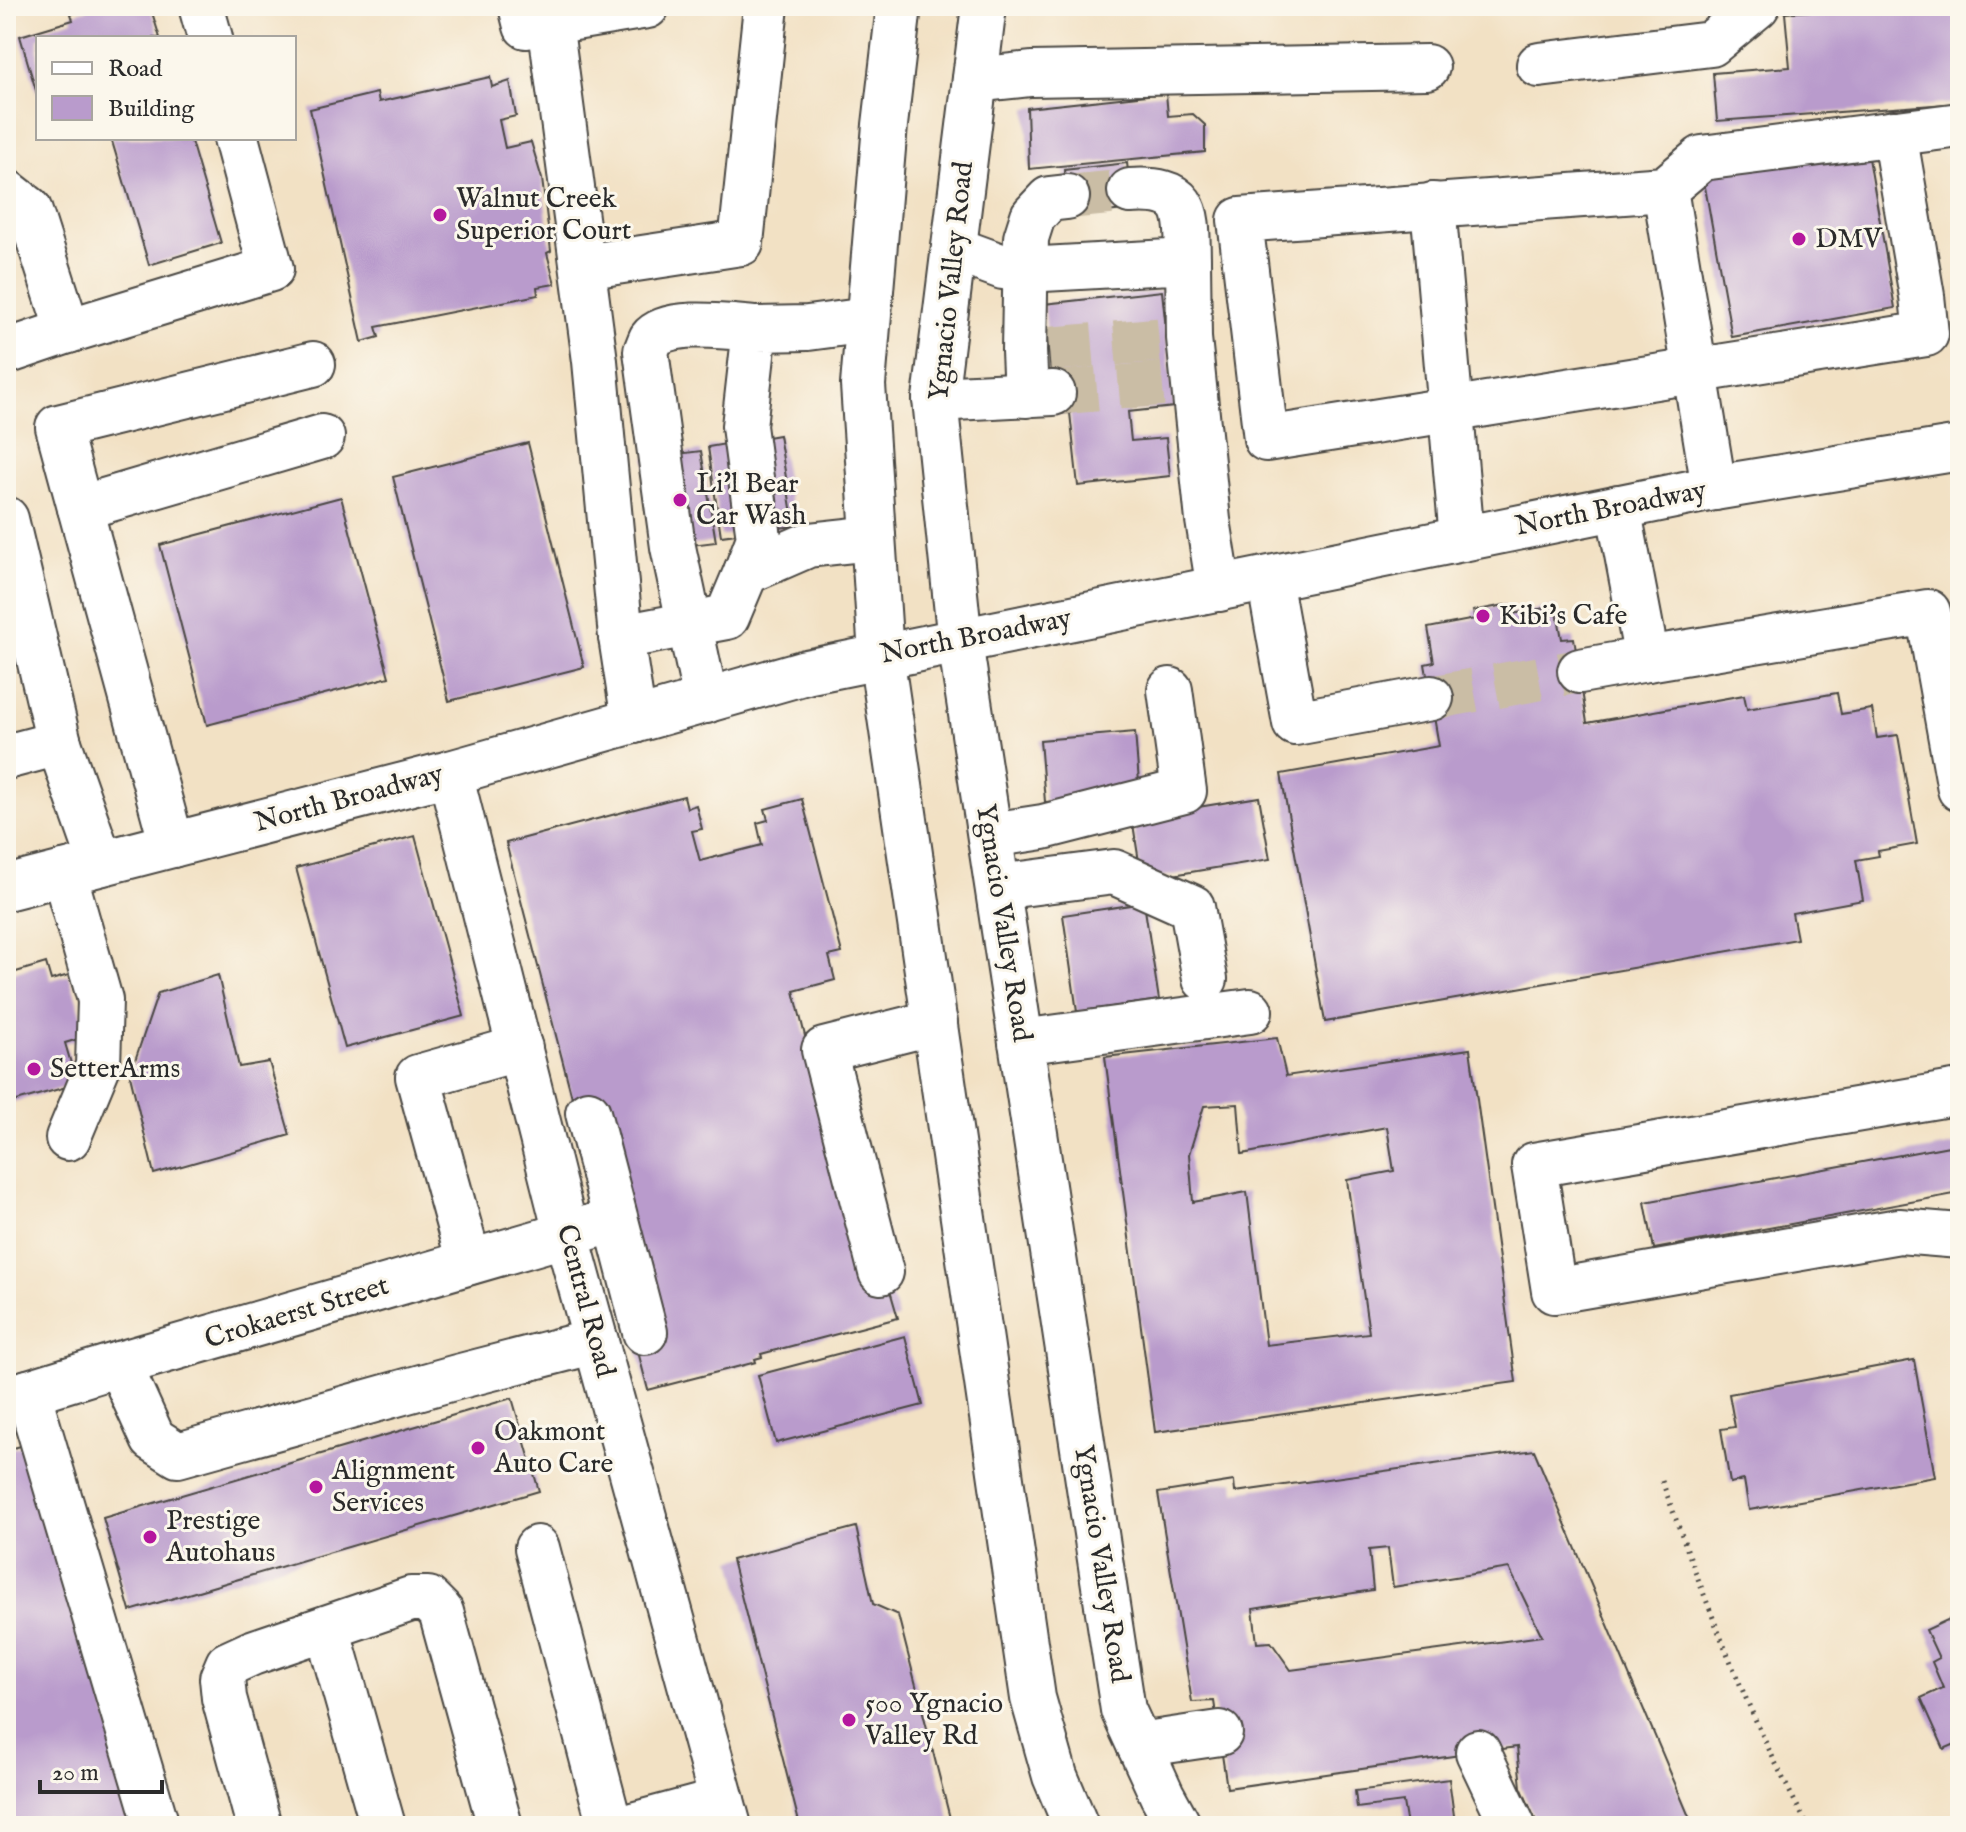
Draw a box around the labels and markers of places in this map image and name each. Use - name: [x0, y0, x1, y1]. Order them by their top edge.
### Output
- place label: Walnut Creek Superior Court: [456, 182, 632, 249]
- marker: Walnut Creek Superior Court: [431, 206, 449, 224]
- place label: DMV: [1815, 222, 1884, 257]
- marker: DMV: [1790, 230, 1808, 248]
- place label: Li'l Bear Car Wash: [696, 467, 806, 534]
- marker: Li'l Bear Car Wash: [671, 491, 689, 509]
- place label: Kibi's Cafe: [1499, 599, 1628, 634]
- marker: Kibi's Cafe: [1474, 607, 1492, 625]
- place label: SetterArms: [50, 1052, 180, 1087]
- marker: SetterArms: [25, 1060, 43, 1078]
- place label: Oakmont Auto Care: [493, 1415, 614, 1482]
- marker: Oakmont Auto Care: [469, 1439, 487, 1457]
- place label: Alignment Services: [331, 1454, 455, 1521]
- marker: Alignment Services: [307, 1478, 325, 1496]
- place label: Prestige Autohaus: [165, 1504, 275, 1571]
- marker: Prestige Autohaus: [141, 1528, 159, 1546]
- place label: 500 Ygnacio Valley Rd: [864, 1687, 1003, 1754]
- marker: 500 Ygnacio Valley Rd: [840, 1711, 858, 1729]

